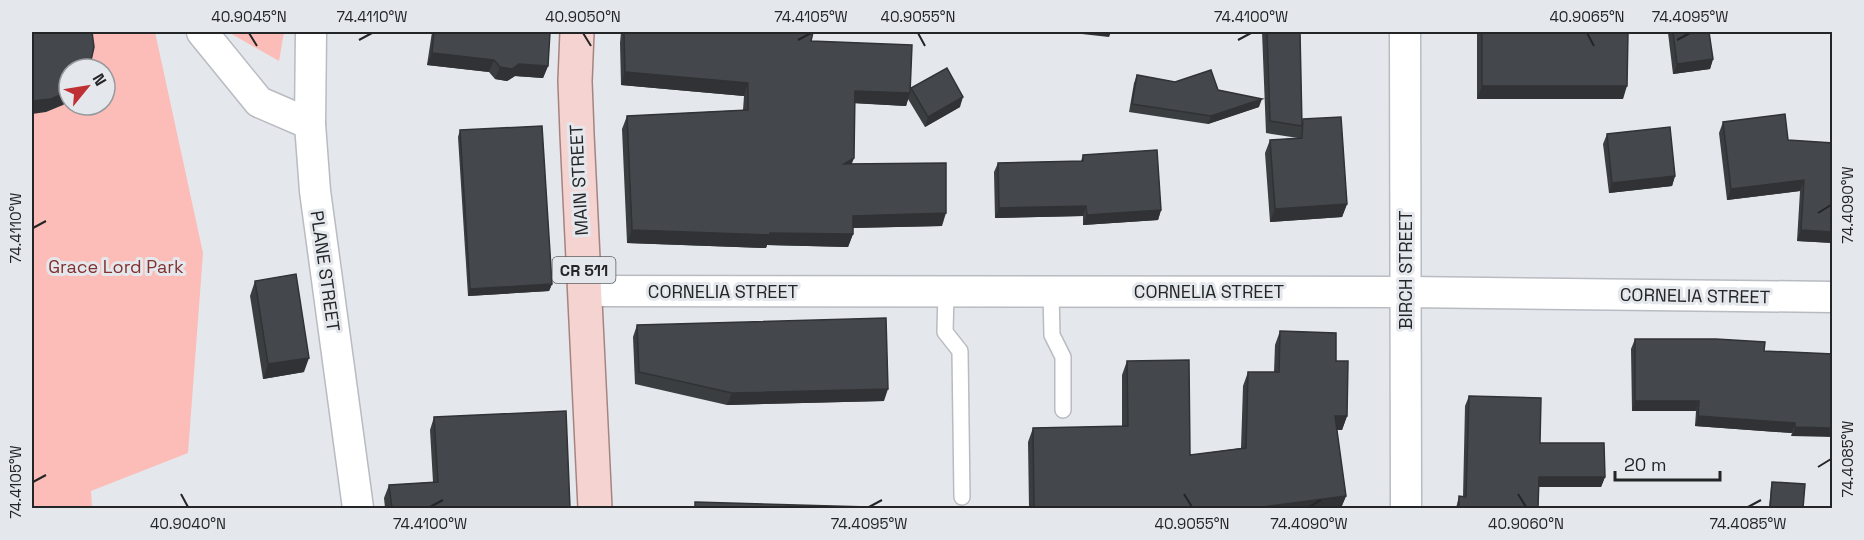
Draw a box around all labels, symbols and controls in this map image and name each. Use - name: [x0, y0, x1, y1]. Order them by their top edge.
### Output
- text: 40.9045°N: [211, 7, 287, 26]
- text: 74.4110°W: [337, 7, 407, 26]
- text: 40.9050°N: [545, 7, 621, 26]
- text: 74.4105°W: [774, 7, 848, 26]
- text: 40.9055°N: [881, 7, 955, 26]
- text: 74.4100°W: [1214, 7, 1288, 26]
- text: 40.9065°N: [1549, 7, 1625, 26]
- text: 74.4095°W: [1652, 7, 1728, 26]
- north arrow: [57, 57, 117, 117]
- text: N: [88, 70, 111, 90]
- street label: MAIN STREET: [564, 124, 593, 236]
- text: 74.4090°W: [1838, 166, 1857, 244]
- text: 74.4110°W: [6, 193, 25, 263]
- street label: PLANE STREET: [306, 209, 345, 333]
- street label: BIRCH STREET: [1394, 210, 1417, 329]
- park label: Grace Lord Park: [48, 255, 184, 278]
- road number: CR 511: [552, 257, 616, 283]
- street label: CORNELIA STREET: [648, 280, 799, 303]
- street label: CORNELIA STREET: [1134, 280, 1285, 303]
- street label: CORNELIA STREET: [1620, 283, 1771, 308]
- text: 74.4085°W: [1838, 421, 1857, 497]
- scale bar: [1615, 444, 1720, 482]
- text: 74.4105°W: [6, 445, 25, 519]
- text: 20 m: [1624, 453, 1667, 476]
- text: 40.9040°N: [150, 514, 226, 533]
- text: 74.4100°W: [393, 514, 467, 533]
- text: 74.4095°W: [831, 514, 907, 533]
- text: 40.9055°N: [1155, 514, 1229, 533]
- text: 74.4090°W: [1270, 514, 1348, 533]
- text: 40.9060°N: [1488, 514, 1564, 533]
- text: 74.4085°W: [1710, 514, 1786, 533]

